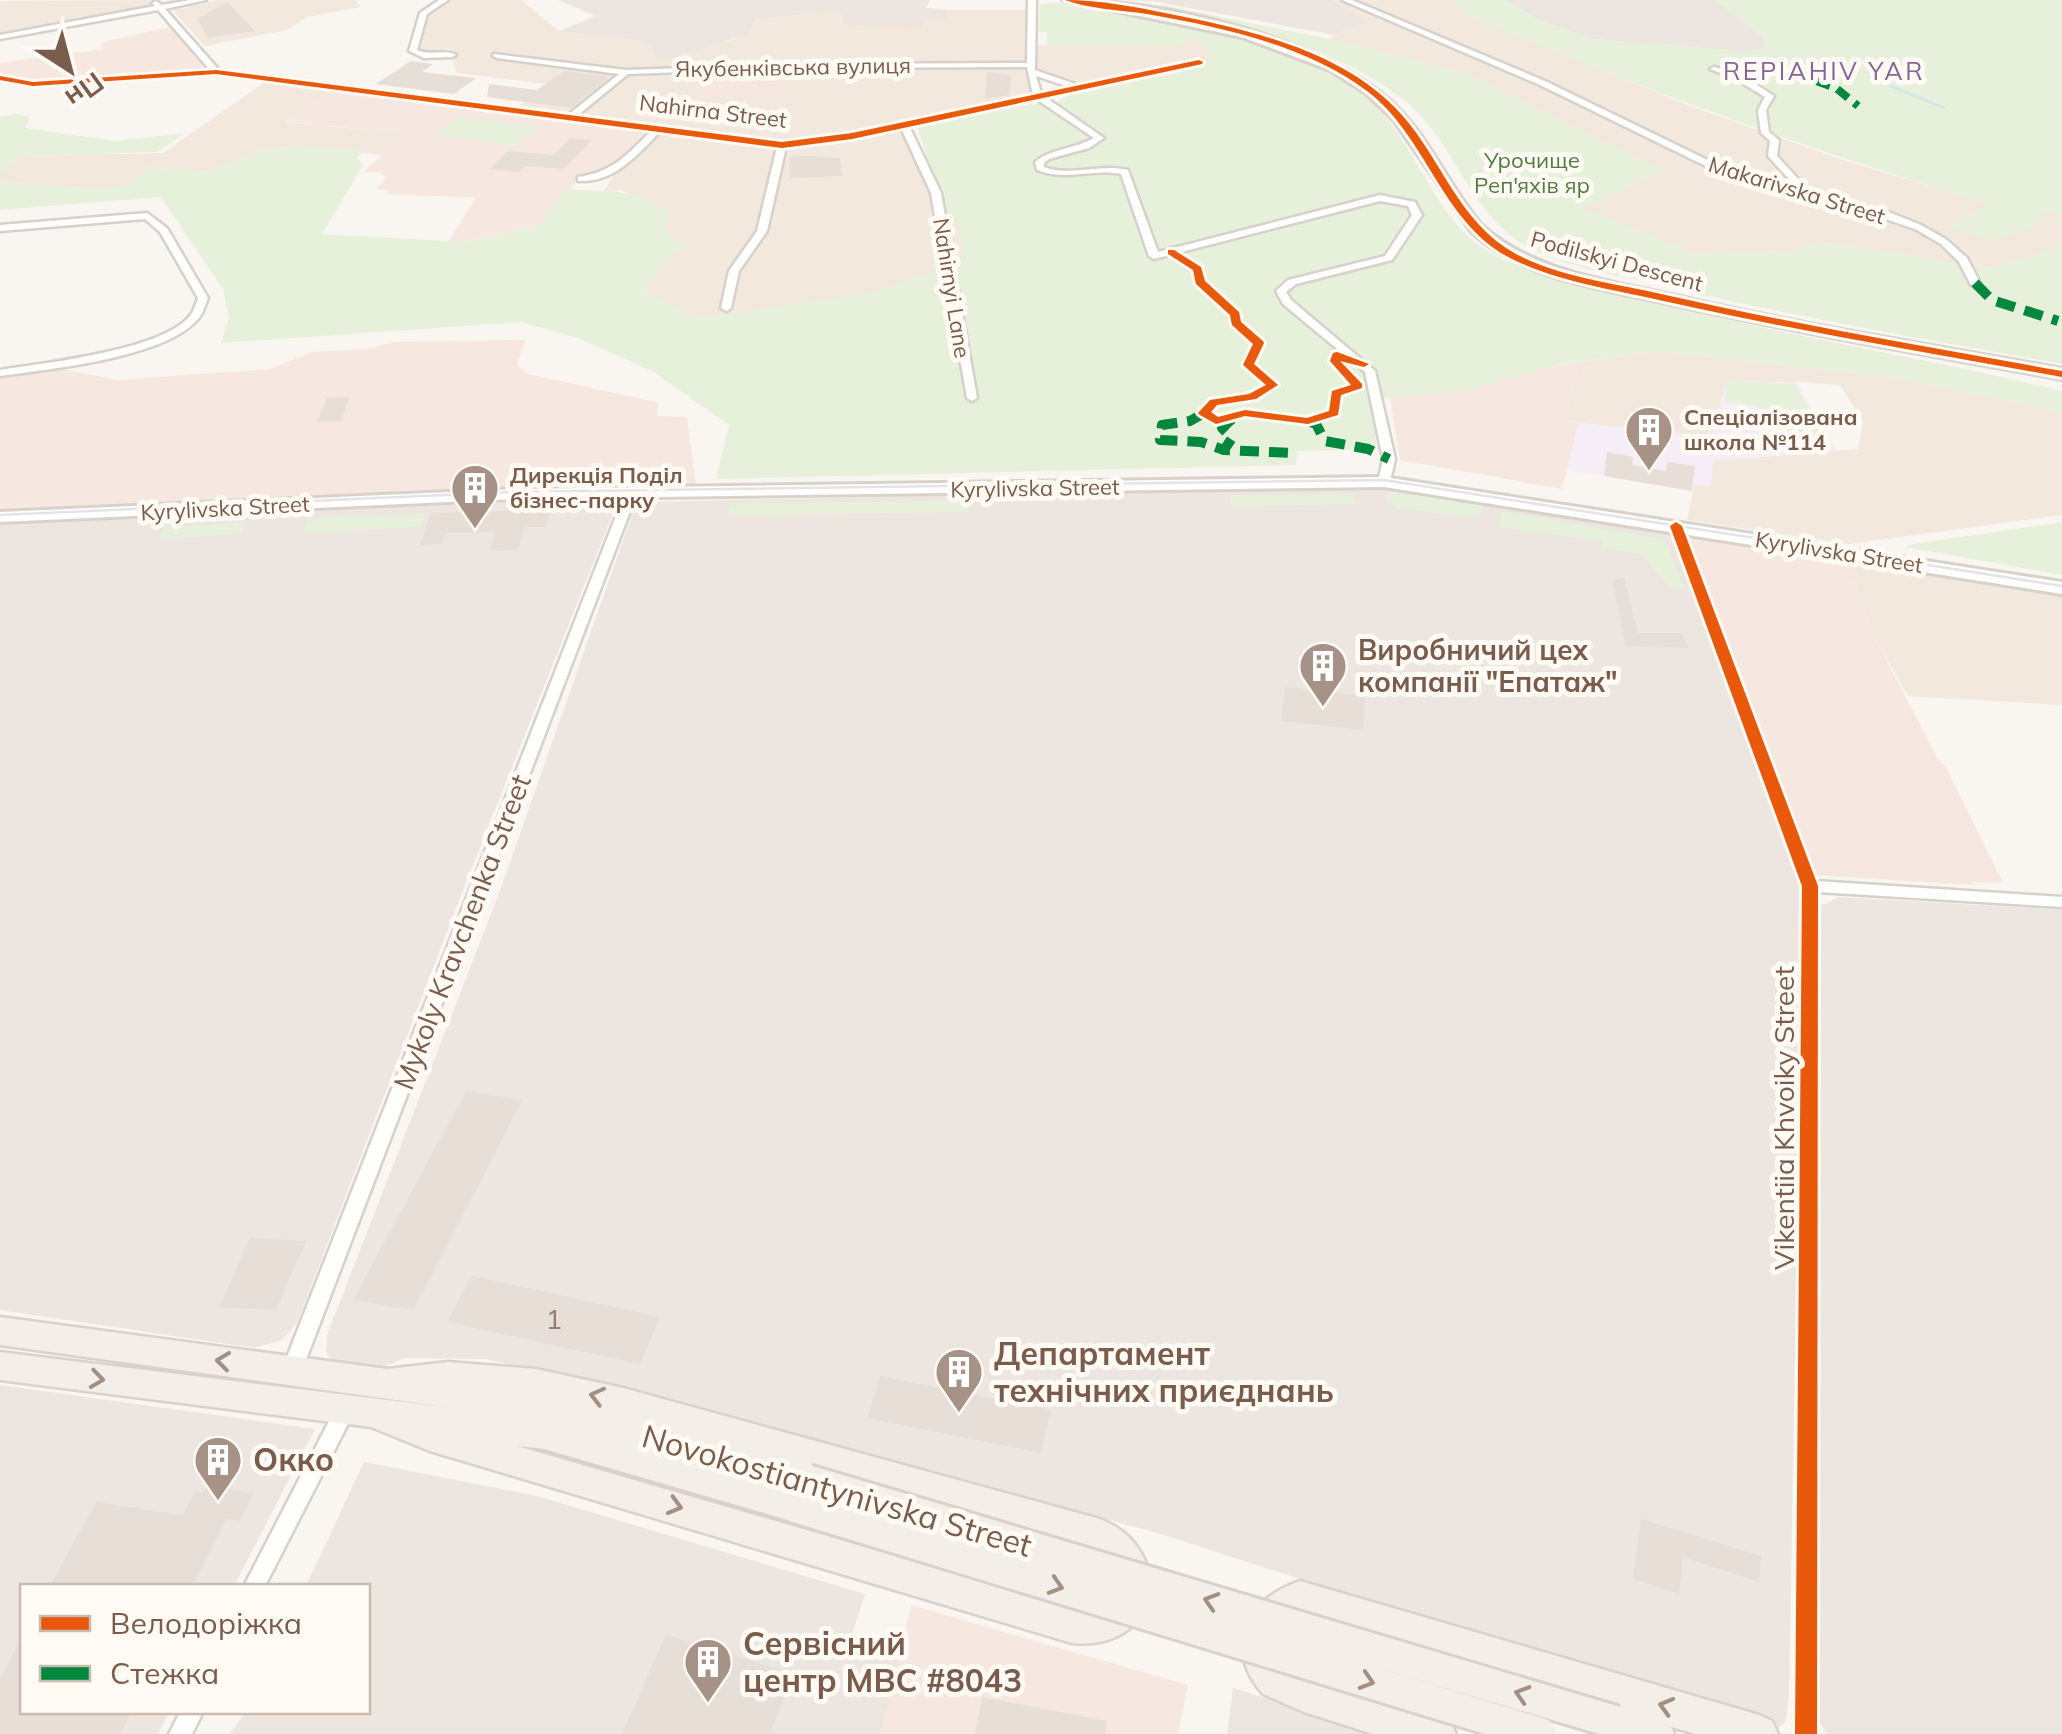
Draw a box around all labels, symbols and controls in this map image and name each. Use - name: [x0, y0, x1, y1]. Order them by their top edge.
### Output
- north arrow: [20, 20, 120, 120]
- street label: Якубенківська вулиця: [675, 51, 911, 83]
- district label: REPIAHIV YAR: [1723, 55, 1925, 86]
- text: Пн: [59, 65, 111, 116]
- street label: Nahirna Street: [638, 88, 789, 134]
- park label: Урочище Реп'яхів яр: [1474, 146, 1590, 199]
- street label: Makarivska Street: [1705, 150, 1889, 230]
- street label: Nahirnyi Lane: [927, 216, 977, 360]
- street label: Podilskyi Descent: [1528, 225, 1706, 298]
- place label: Спеціалізована школа №114: [1684, 403, 1858, 456]
- building icon: Спеціалізована школа №114: [1623, 404, 1675, 472]
- place label: Дирекція Поділ бізнес-парку: [510, 461, 683, 514]
- building icon: Дирекція Поділ бізнес-парку: [449, 462, 501, 530]
- street label: Kyrylivska Street: [950, 473, 1120, 503]
- street label: Kyrylivska Street: [140, 490, 311, 526]
- street label: Kyrylivska Street: [1753, 525, 1925, 579]
- place label: Виробничий цех компанії "Епатаж": [1358, 632, 1618, 699]
- building icon: Виробничий цех компанії "Епатаж": [1297, 640, 1349, 708]
- street label: Mykoly Kravchenka Street: [385, 769, 538, 1094]
- street label: Vikentiia Khvoiky Street: [1766, 966, 1801, 1270]
- house number: 1: [546, 1301, 562, 1336]
- place label: Департамент технічних приєднань: [994, 1333, 1334, 1410]
- building icon: Департамент технічних приєднань: [933, 1346, 985, 1414]
- one-way arrow: [214, 1351, 230, 1372]
- one-way arrow: [88, 1367, 105, 1388]
- one-way arrow: [589, 1387, 606, 1408]
- street label: Novokostiantynivska Street: [638, 1415, 1037, 1565]
- building icon: Окко: [192, 1434, 244, 1502]
- place label: Окко: [253, 1439, 334, 1479]
- one-way arrow: [666, 1494, 683, 1515]
- one-way arrow: [1047, 1574, 1064, 1595]
- legend: [20, 1584, 370, 1714]
- one-way arrow: [1203, 1592, 1220, 1613]
- text: Велодоріжка: [110, 1604, 302, 1642]
- place label: Сервісний центр МВС #8043: [743, 1623, 1022, 1700]
- building icon: Сервісний центр МВС #8043: [682, 1636, 734, 1704]
- text: Стежка: [110, 1654, 219, 1692]
- one-way arrow: [1357, 1669, 1374, 1690]
- one-way arrow: [1514, 1685, 1531, 1706]
- one-way arrow: [1658, 1697, 1675, 1718]

